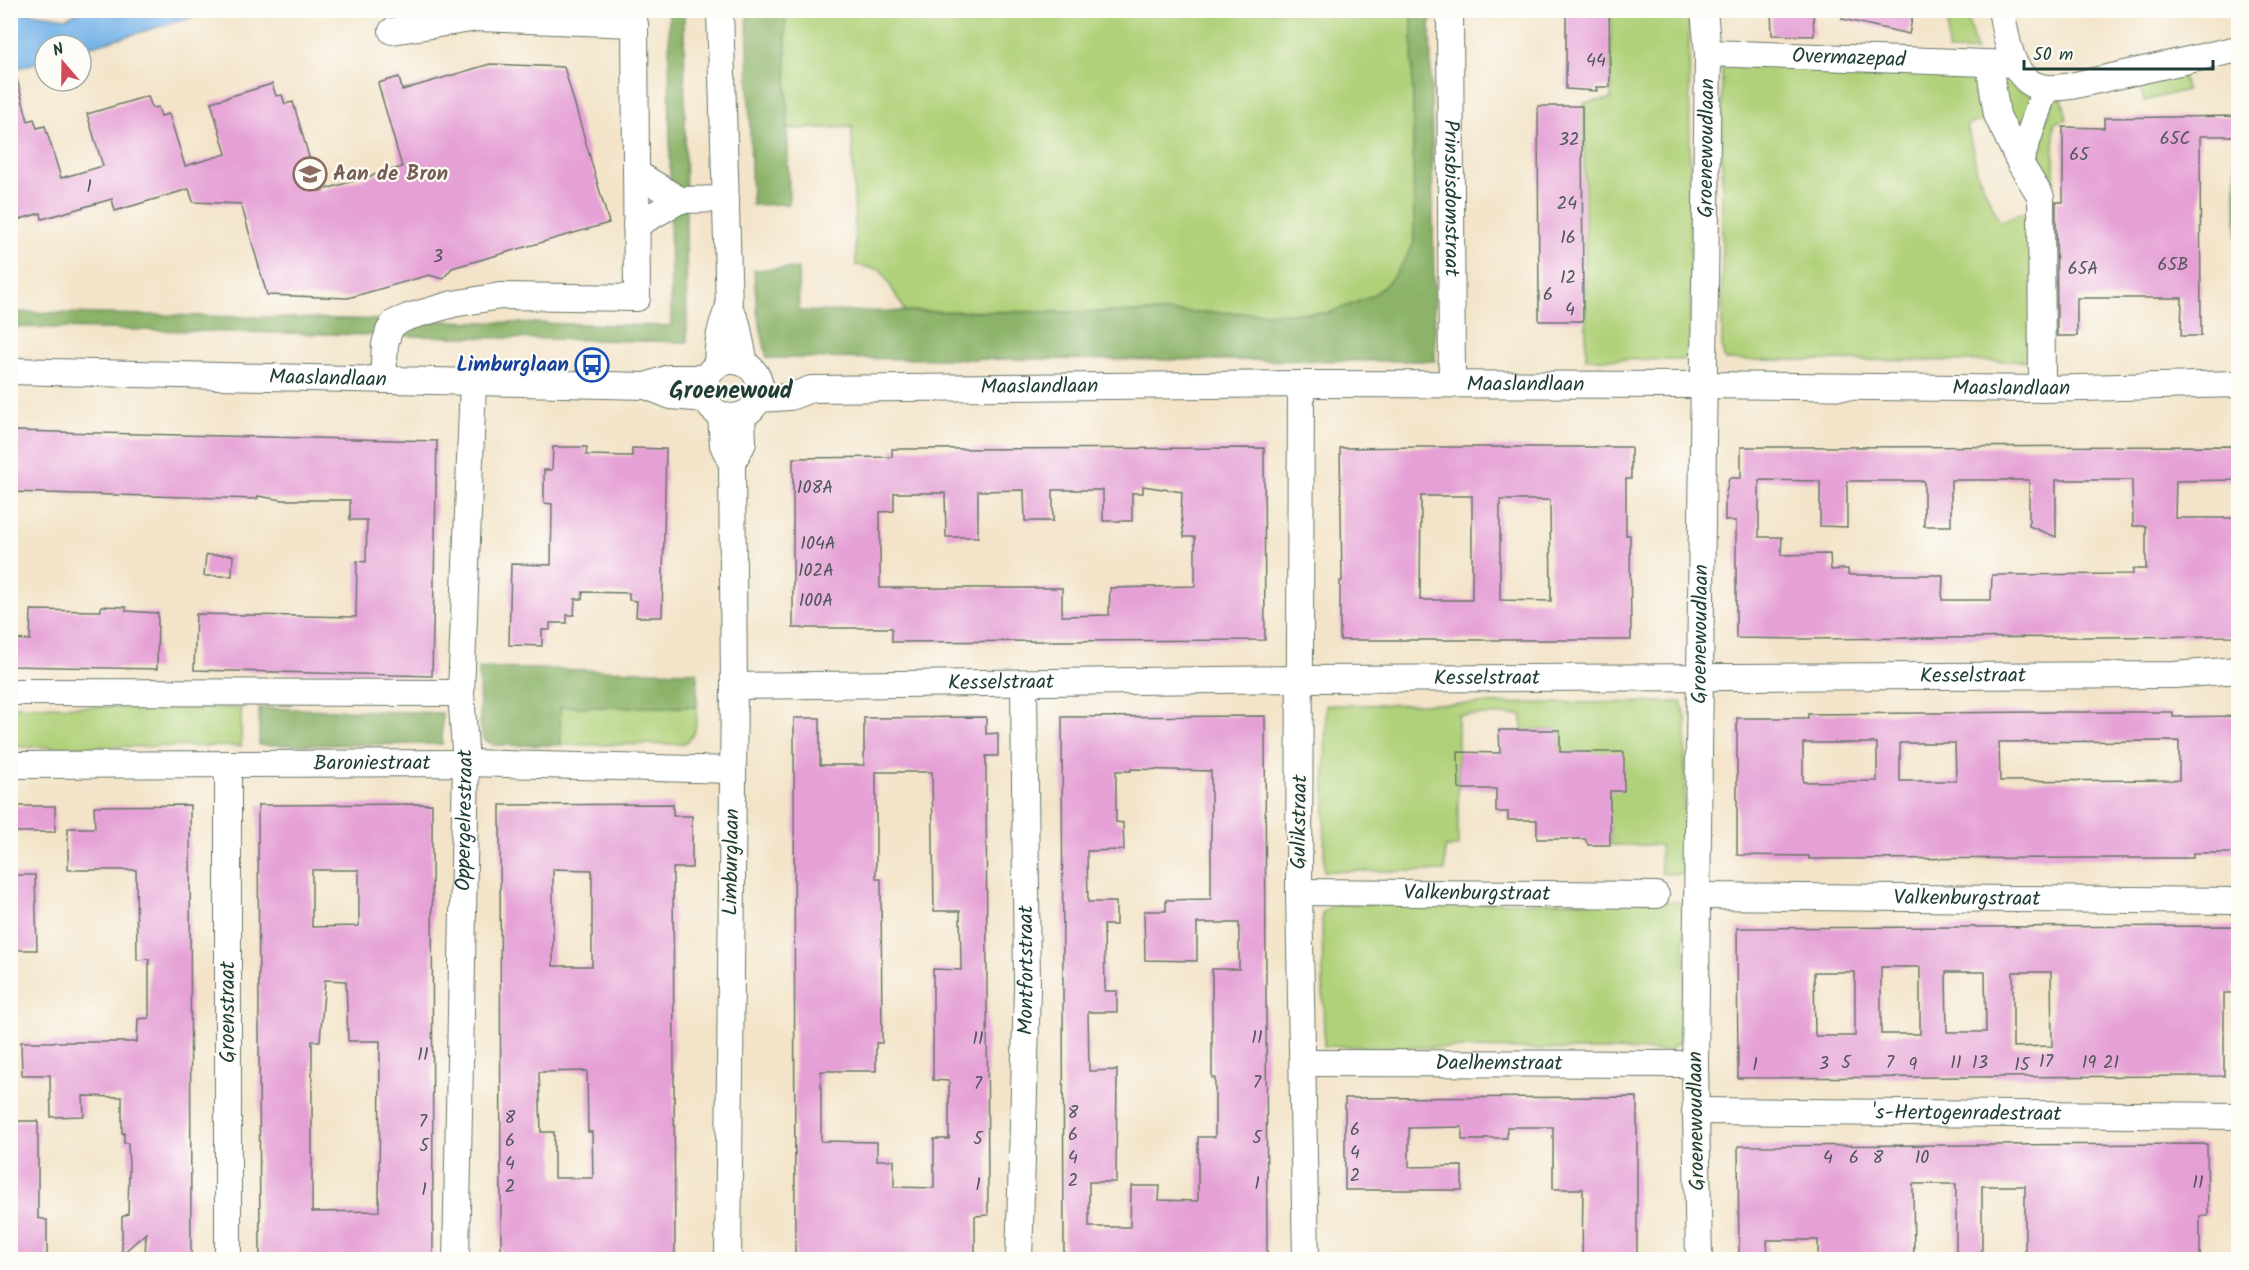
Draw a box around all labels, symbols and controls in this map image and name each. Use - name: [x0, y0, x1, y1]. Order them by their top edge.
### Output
- north arrow: [33, 33, 93, 93]
- scale bar: [2024, 33, 2213, 71]
- text: N: [49, 37, 67, 64]
- street label: Overmazepad: [1791, 40, 1907, 77]
- text: 50 m: [2033, 41, 2073, 70]
- house number: 44: [1586, 47, 1606, 76]
- street label: Groenewoudlaan: [1689, 78, 1724, 218]
- street label: Prinsbisdomstraat: [1434, 119, 1468, 278]
- house number: 65C: [2160, 125, 2190, 154]
- house number: 32: [1559, 126, 1579, 155]
- house number: 65: [2069, 141, 2090, 170]
- school or university icon: Aan de Bron: [292, 156, 328, 192]
- place label: Aan de Bron: [333, 158, 448, 191]
- house number: 1: [86, 173, 92, 202]
- house number: 24: [1557, 190, 1577, 219]
- house number: 16: [1560, 224, 1576, 253]
- house number: 3: [433, 243, 443, 272]
- house number: 65B: [2157, 251, 2189, 280]
- house number: 65A: [2068, 255, 2098, 284]
- house number: 12: [1560, 264, 1576, 293]
- house number: 6: [1543, 281, 1553, 310]
- house number: 4: [1565, 296, 1575, 325]
- bus stop icon: Limburglaan: [574, 347, 610, 383]
- place label: Limburglaan: [456, 349, 569, 382]
- street label: Maaslandlaan: [269, 361, 387, 396]
- street label: Maaslandlaan: [1466, 368, 1584, 401]
- street label: Maaslandlaan: [980, 370, 1099, 404]
- street label: Maaslandlaan: [1952, 371, 2071, 406]
- district label: Groenewoud: [669, 372, 794, 411]
- house number: 108A: [797, 474, 833, 503]
- house number: 104A: [800, 530, 836, 559]
- house number: 102A: [798, 557, 834, 586]
- street label: Groenewoudlaan: [1683, 564, 1718, 704]
- house number: 100A: [799, 587, 833, 616]
- street label: Kesselstraat: [1920, 659, 2027, 693]
- street label: Kesselstraat: [1434, 661, 1541, 695]
- street label: Kesselstraat: [948, 666, 1055, 700]
- street label: Baroniestraat: [313, 747, 432, 780]
- street label: Oppergelrestraat: [447, 747, 483, 892]
- street label: Gulikstraat: [1283, 773, 1317, 870]
- street label: Limburglaan: [715, 808, 749, 916]
- street label: Valkenburgstraat: [1404, 876, 1551, 911]
- street label: Valkenburgstraat: [1893, 881, 2041, 916]
- street label: Montfortstraat: [1009, 904, 1044, 1036]
- street label: Groenstraat: [212, 960, 245, 1063]
- house number: 11: [1251, 1024, 1263, 1053]
- house number: 11: [972, 1025, 984, 1054]
- house number: 11: [417, 1041, 429, 1070]
- street label: Daelhemstraat: [1435, 1047, 1564, 1080]
- house number: 17: [2039, 1048, 2054, 1077]
- house number: 5: [1841, 1049, 1852, 1078]
- house number: 7: [1886, 1049, 1895, 1078]
- house number: 11: [1950, 1049, 1962, 1078]
- house number: 13: [1972, 1049, 1988, 1078]
- house number: 19: [2082, 1049, 2096, 1078]
- house number: 21: [2103, 1049, 2119, 1078]
- house number: 3: [1819, 1050, 1829, 1079]
- street label: Groenewoudlaan: [1679, 1051, 1715, 1191]
- house number: 1: [1752, 1051, 1758, 1080]
- house number: 9: [1909, 1051, 1918, 1080]
- house number: 15: [2014, 1051, 2031, 1080]
- house number: 7: [1253, 1069, 1262, 1098]
- house number: 7: [974, 1070, 983, 1099]
- street label: 's-Hertogenradestraat: [1872, 1096, 2063, 1131]
- house number: 8: [1068, 1099, 1079, 1128]
- house number: 8: [505, 1104, 516, 1133]
- house number: 7: [419, 1108, 428, 1137]
- house number: 6: [1350, 1116, 1360, 1145]
- house number: 6: [1068, 1121, 1078, 1150]
- house number: 5: [1252, 1124, 1263, 1153]
- house number: 5: [973, 1125, 984, 1154]
- house number: 6: [505, 1127, 515, 1156]
- house number: 5: [419, 1132, 430, 1161]
- house number: 4: [1350, 1139, 1360, 1168]
- house number: 4: [1068, 1144, 1078, 1173]
- house number: 4: [1823, 1144, 1833, 1173]
- house number: 6: [1849, 1144, 1859, 1173]
- house number: 8: [1873, 1144, 1884, 1173]
- house number: 10: [1915, 1144, 1929, 1173]
- house number: 4: [505, 1150, 515, 1179]
- house number: 2: [1350, 1162, 1360, 1191]
- house number: 2: [1068, 1167, 1078, 1196]
- house number: 11: [2192, 1169, 2204, 1198]
- house number: 1: [1254, 1170, 1260, 1199]
- house number: 1: [975, 1171, 981, 1200]
- house number: 2: [505, 1173, 515, 1202]
- house number: 1: [421, 1176, 427, 1205]

